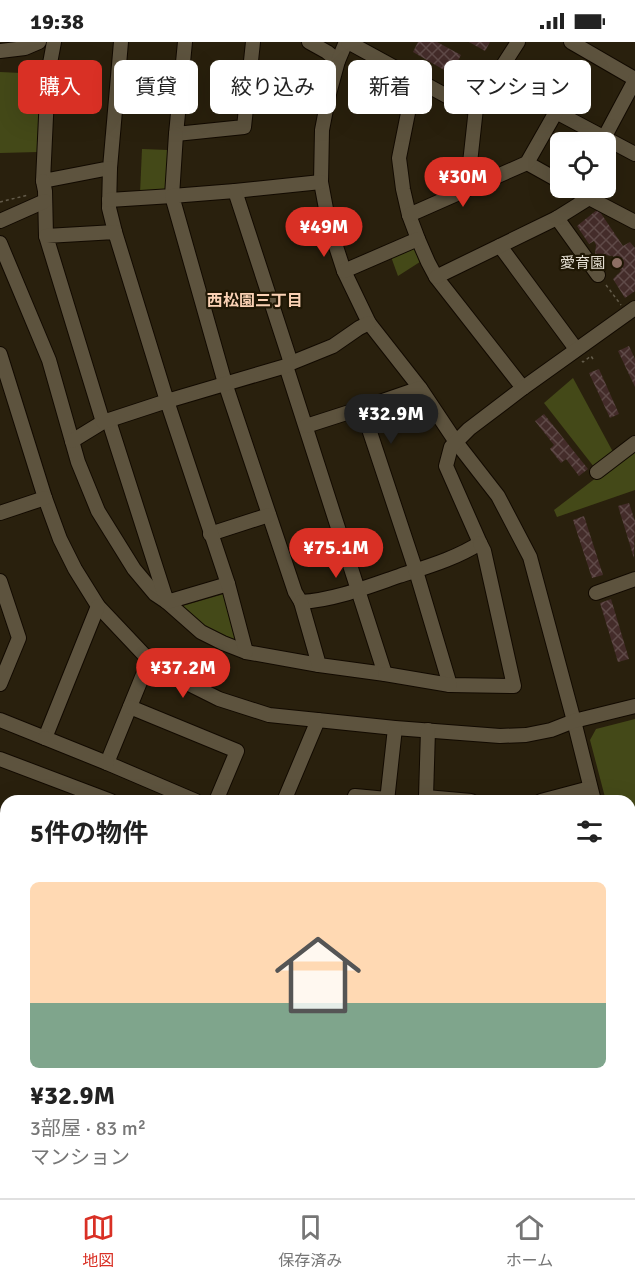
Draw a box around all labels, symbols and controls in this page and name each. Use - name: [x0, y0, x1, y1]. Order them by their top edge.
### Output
- text: 19:38: [30, 8, 84, 35]
- chip: 購入: [18, 60, 102, 114]
- chip: 賃貸: [114, 60, 198, 114]
- chip: 絞り込み: [210, 60, 336, 114]
- chip: 新着: [348, 60, 432, 114]
- chip: マンション: [444, 60, 591, 114]
- map controls: [550, 132, 616, 198]
- button: locate: [550, 132, 616, 198]
- pin: ¥30M: [427, 157, 499, 208]
- text: ¥30M: [438, 164, 488, 189]
- pin: ¥49M: [288, 207, 360, 258]
- text: ¥49M: [299, 214, 349, 239]
- place label: 愛育園: [560, 254, 605, 272]
- marker: 愛育園: [610, 256, 624, 270]
- district label: 西松園三丁目: [207, 291, 303, 311]
- pin: ¥32.9M: [342, 394, 440, 445]
- text: ¥32.9M: [358, 401, 424, 426]
- pin: ¥75.1M: [287, 528, 385, 579]
- text: ¥75.1M: [303, 535, 369, 560]
- pin: ¥37.2M: [134, 648, 232, 699]
- text: ¥37.2M: [150, 655, 216, 680]
- icon: filters: [573, 815, 606, 848]
- text: 5件の物件: [30, 818, 148, 850]
- icon: home: [264, 921, 372, 1029]
- text: ¥32.9M: [30, 1080, 115, 1112]
- text: 3部屋 · 83 m²: [30, 1116, 146, 1141]
- text: マンション: [30, 1145, 130, 1170]
- tab: 地図: [82, 1211, 115, 1271]
- tab: 保存済み: [278, 1211, 342, 1271]
- tab: ホーム: [506, 1211, 553, 1271]

